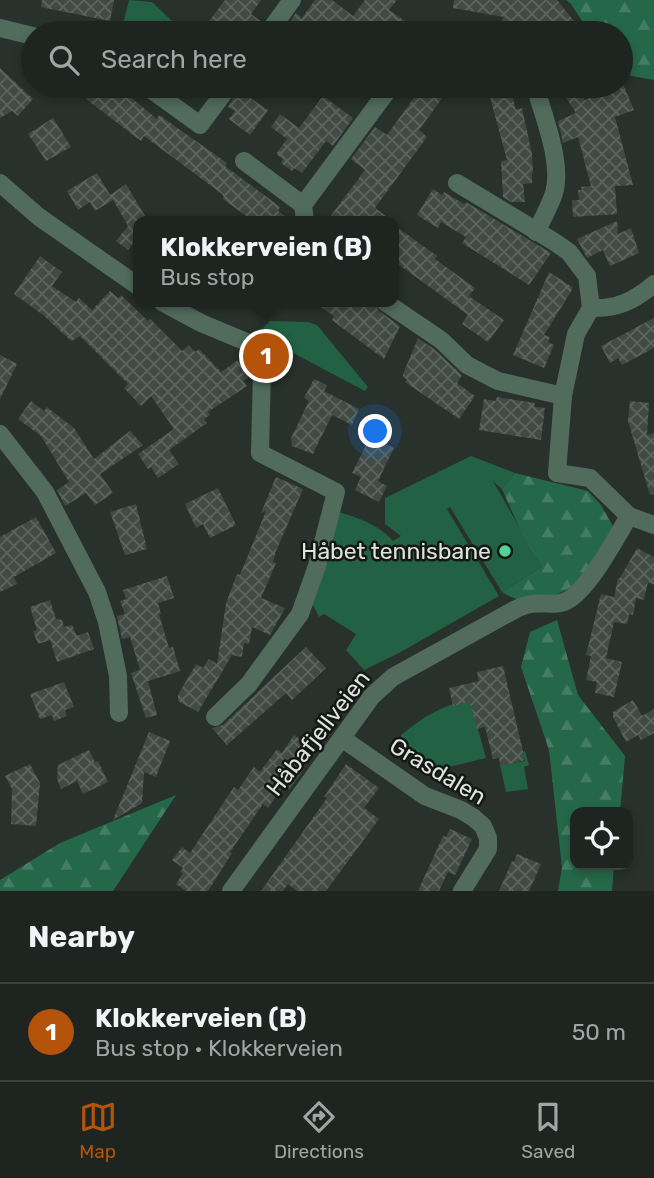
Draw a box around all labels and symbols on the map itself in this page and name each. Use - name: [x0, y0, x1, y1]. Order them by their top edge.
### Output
- pin: 1: [243, 330, 289, 382]
- your location: [358, 414, 392, 448]
- place label: Håbet tennisbane: [301, 537, 491, 565]
- marker: Håbet tennisbane: [497, 543, 513, 559]
- street label: Håbafjellveien: [260, 665, 376, 801]
- street label: Grasdalen: [385, 731, 491, 811]

